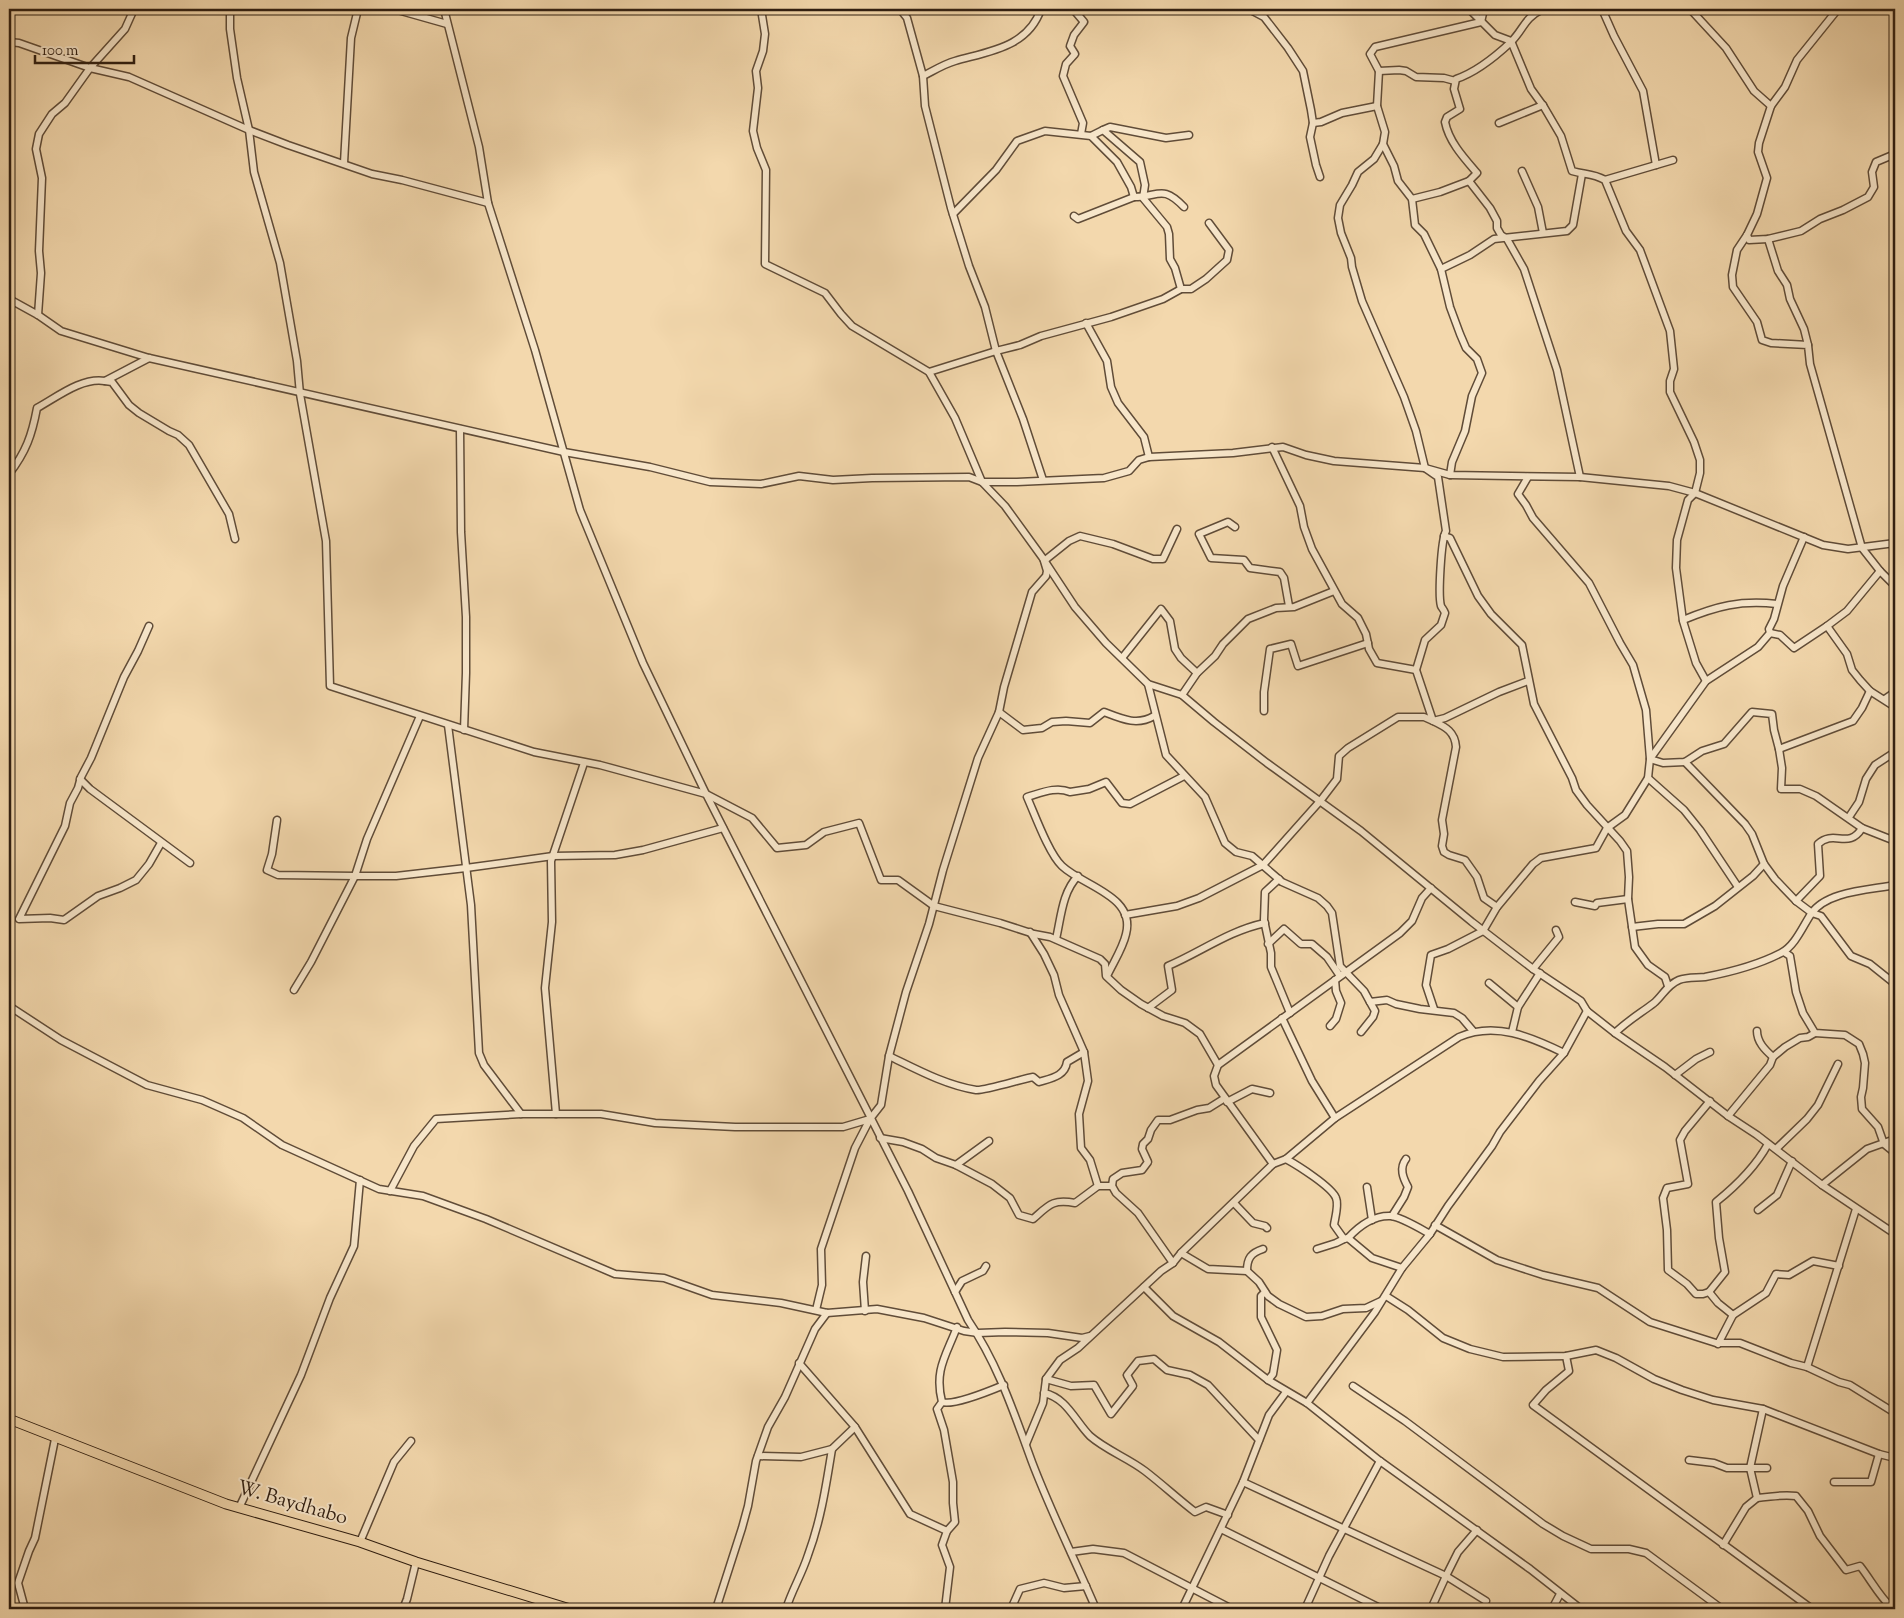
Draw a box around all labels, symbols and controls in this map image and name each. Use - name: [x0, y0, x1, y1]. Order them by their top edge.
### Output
- scale bar: [35, 32, 134, 64]
- text: 100 m: [42, 41, 79, 62]
- street label: W. Baydhabo: [233, 1474, 351, 1534]

